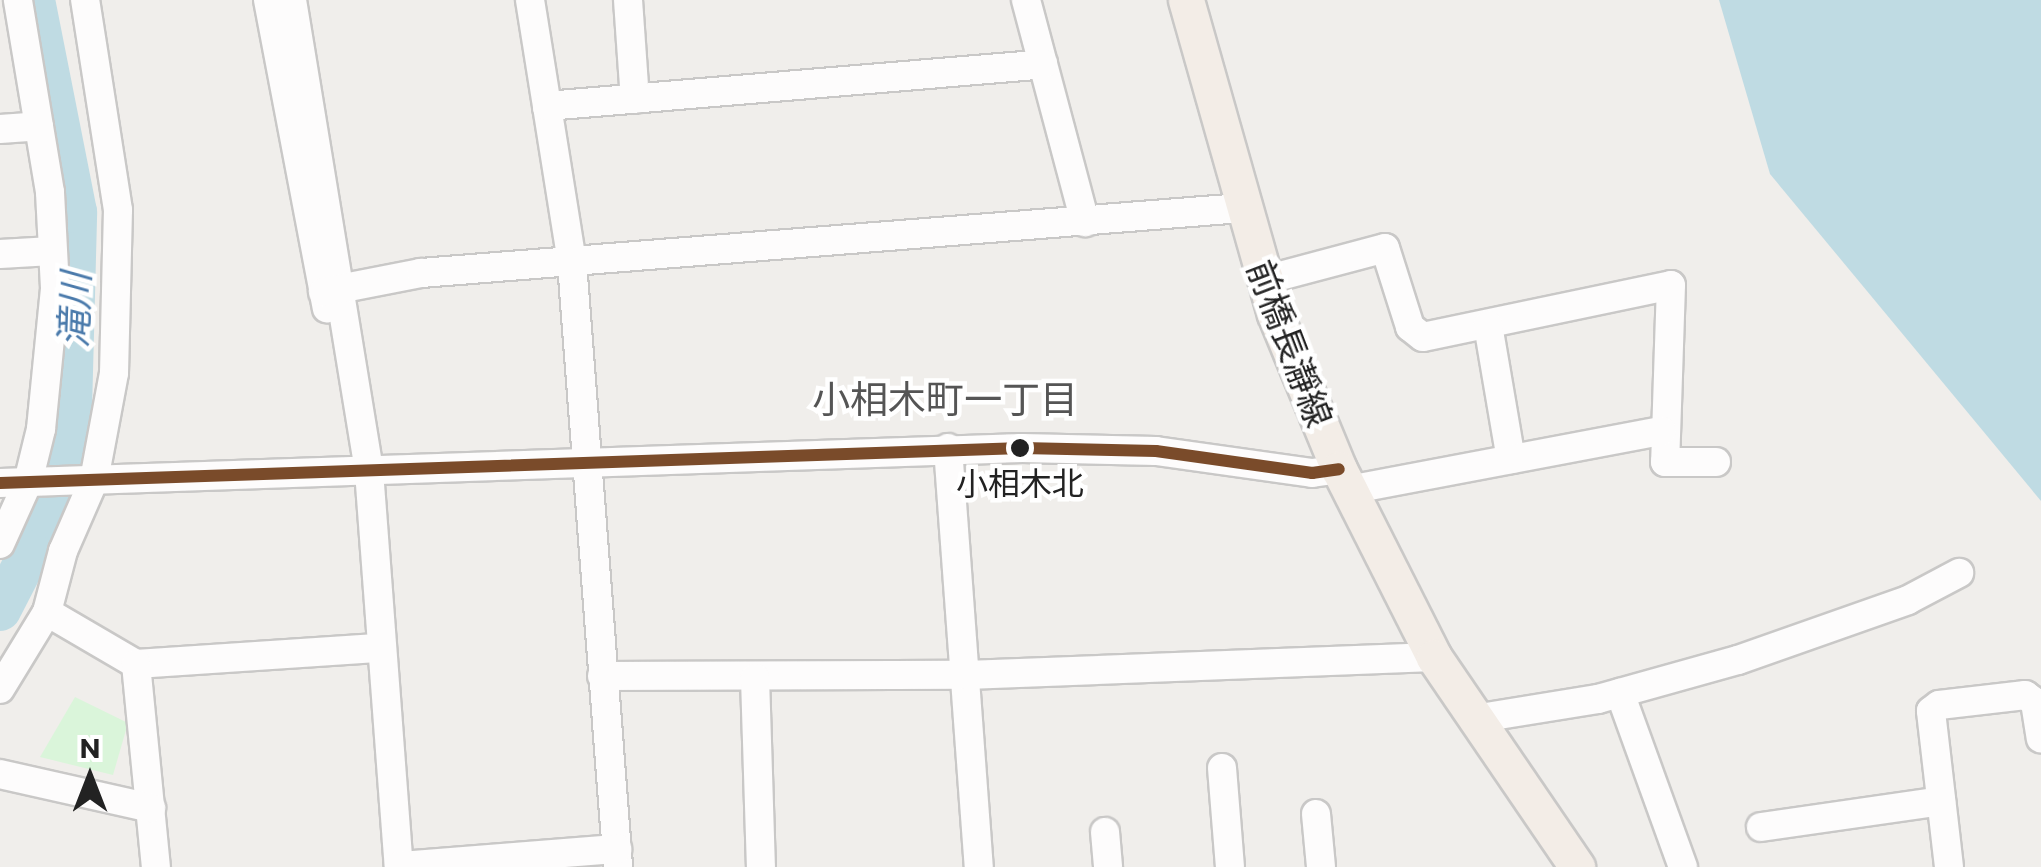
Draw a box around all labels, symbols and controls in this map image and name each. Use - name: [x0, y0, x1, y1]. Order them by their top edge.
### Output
- street label: 前橋長瀞線: [1240, 254, 1342, 432]
- water label: 滝川: [49, 271, 97, 349]
- district label: 小相木町一丁目: [812, 375, 1078, 421]
- marker: 小相木北: [1010, 438, 1030, 458]
- place label: 小相木北: [956, 463, 1084, 501]
- north arrow: [40, 727, 140, 827]
- text: N: [80, 730, 101, 764]

